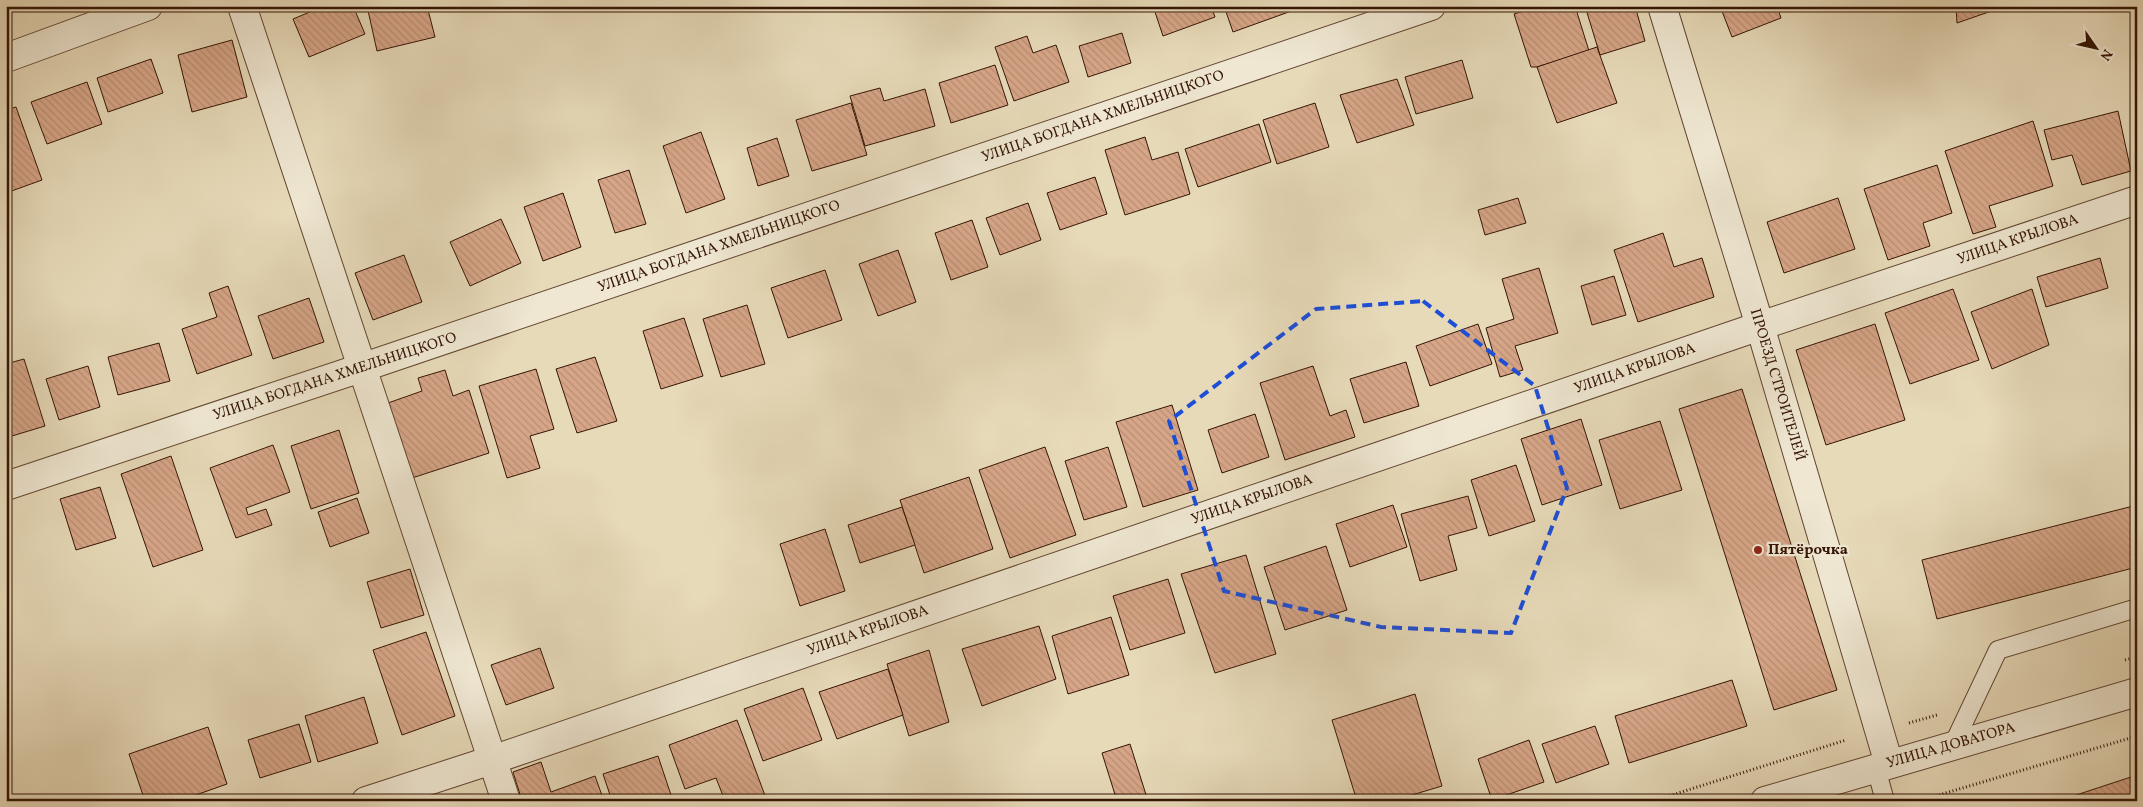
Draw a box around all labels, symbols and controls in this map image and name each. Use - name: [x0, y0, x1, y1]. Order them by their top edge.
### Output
- north arrow: [2070, 22, 2120, 72]
- text: N: [2095, 45, 2116, 64]
- street label: УЛИЦА БОГДАНА ХМЕЛЬНИЦКОГО: [979, 66, 1227, 168]
- street label: УЛИЦА БОГДАНА ХМЕЛЬНИЦКОГО: [595, 196, 843, 298]
- street label: УЛИЦА КРЫЛОВА: [1954, 209, 2082, 271]
- street label: ПРОЕЗД СТРОИТЕЛЕЙ: [1744, 306, 1810, 464]
- street label: УЛИЦА БОГДАНА ХМЕЛЬНИЦКОГО: [210, 328, 460, 426]
- street label: УЛИЦА КРЫЛОВА: [1571, 338, 1699, 400]
- street label: УЛИЦА КРЫЛОВА: [1188, 469, 1316, 531]
- place label: Пятёрочка: [1768, 540, 1848, 561]
- marker: Пятёрочка: [1752, 544, 1764, 556]
- street label: УЛИЦА КРЫЛОВА: [804, 600, 932, 662]
- street label: УЛИЦА ДОВАТОРА: [1884, 717, 2018, 774]

